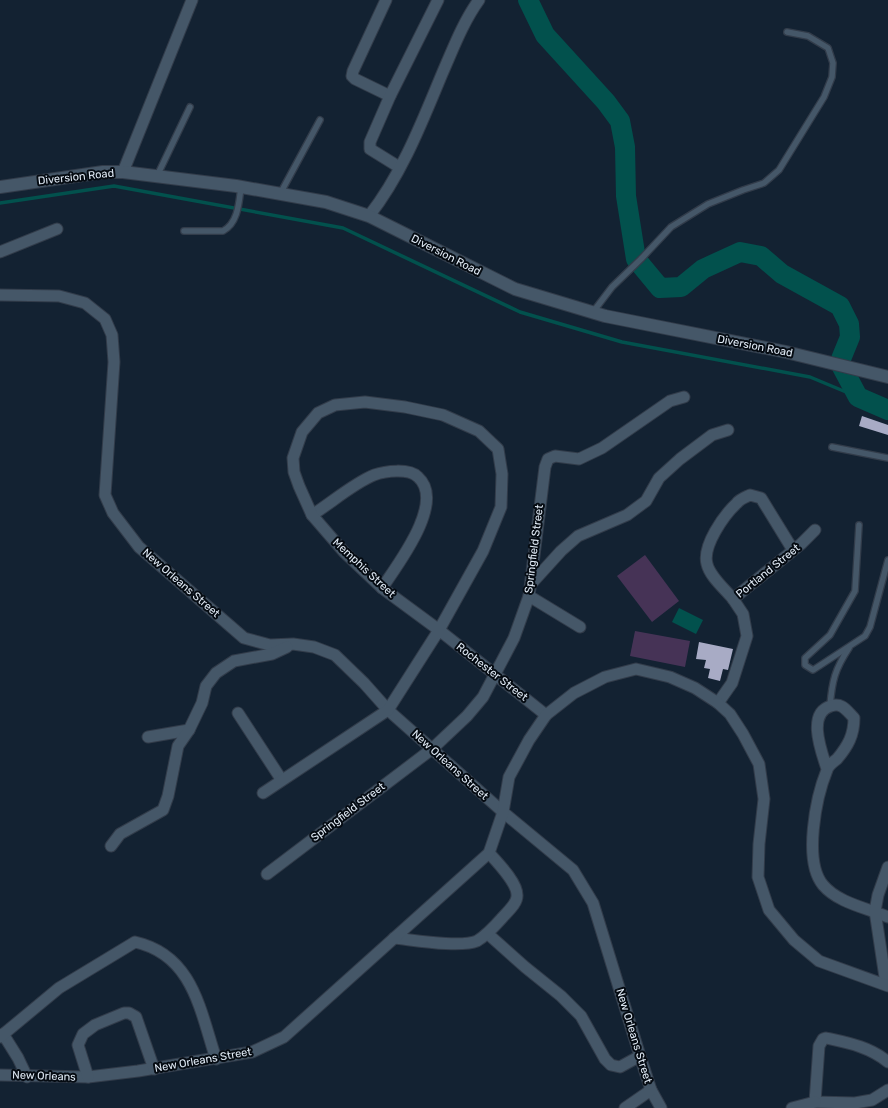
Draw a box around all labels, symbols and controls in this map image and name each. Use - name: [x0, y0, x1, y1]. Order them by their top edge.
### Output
- street label: Diversion Road: [37, 167, 115, 187]
- street label: Diversion Road: [409, 232, 483, 278]
- street label: Diversion Road: [716, 332, 794, 360]
- street label: Springfield Street: [522, 503, 546, 594]
- street label: Memphis Street: [330, 536, 398, 601]
- street label: Portland Street: [734, 541, 803, 601]
- street label: New Orleans Street: [140, 546, 223, 621]
- street label: Rochester Street: [454, 640, 531, 704]
- street label: New Orleans Street: [409, 727, 491, 803]
- street label: Springfield Street: [308, 779, 388, 844]
- street label: New Orleans Street: [613, 987, 655, 1086]
- street label: New Orleans Street: [154, 1045, 253, 1075]
- street label: New Orleans: [12, 1068, 76, 1084]

